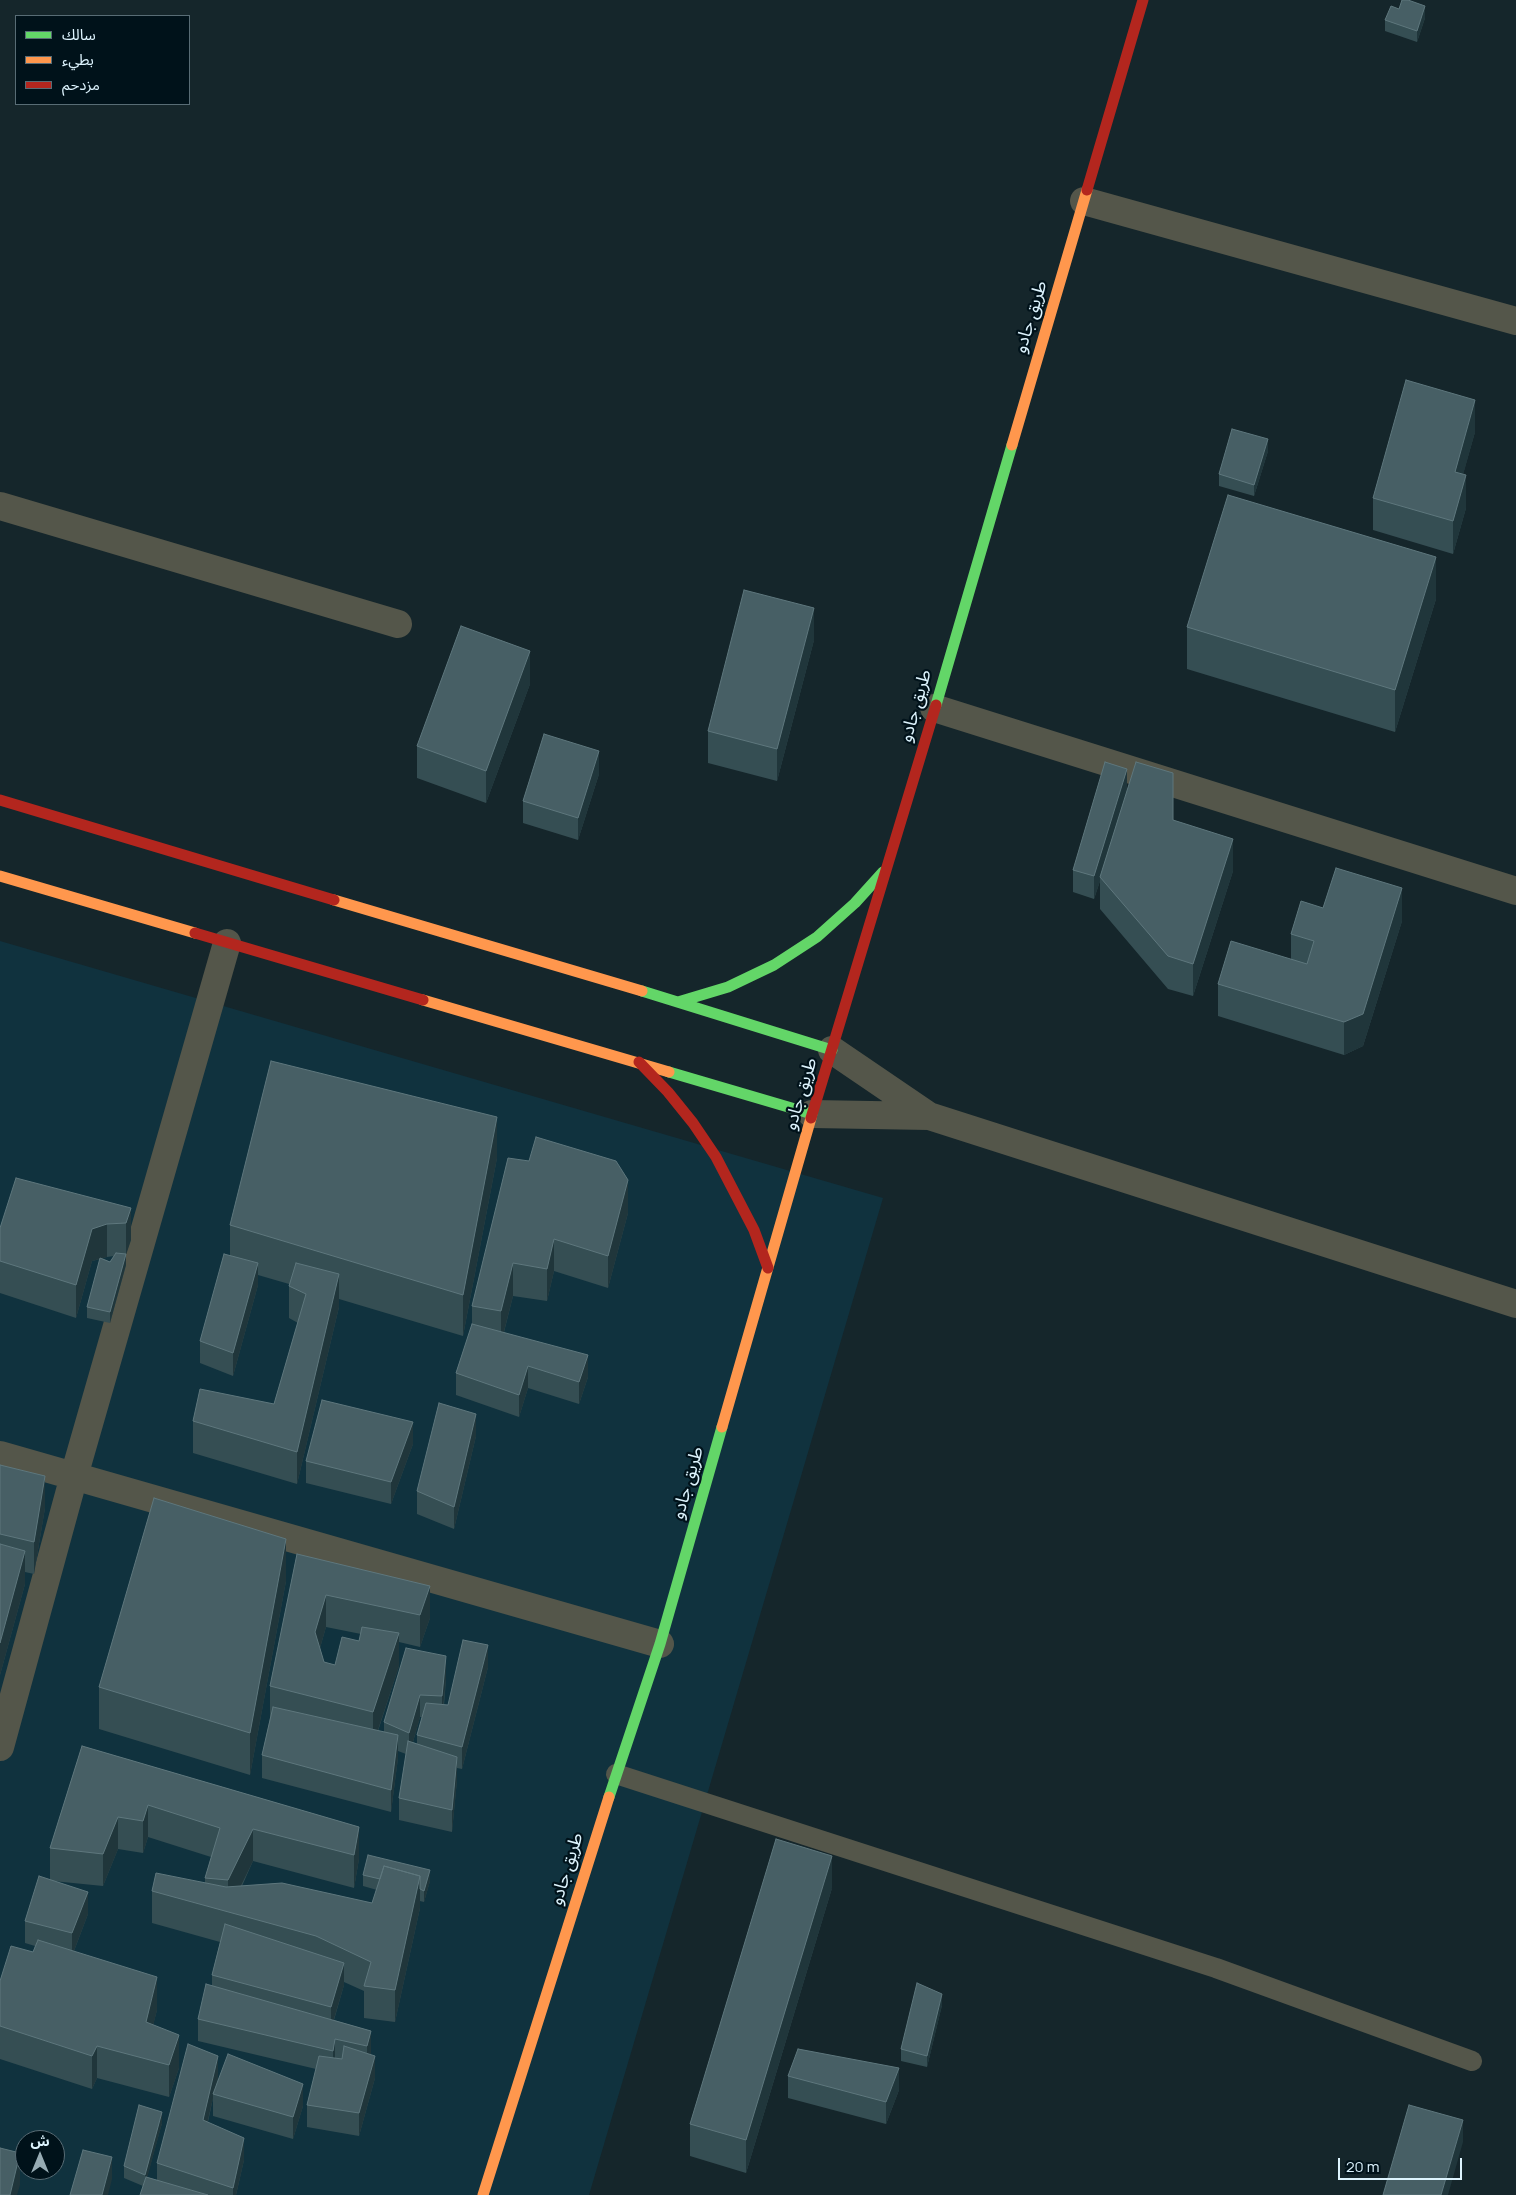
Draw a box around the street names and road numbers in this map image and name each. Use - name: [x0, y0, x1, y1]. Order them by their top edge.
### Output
- street label: طريق جادو: [1010, 278, 1052, 356]
- street label: طريق جادو: [895, 667, 937, 745]
- street label: طريق جادو: [780, 1055, 822, 1133]
- street label: طريق جادو: [667, 1444, 709, 1522]
- street label: طريق جادو: [546, 1830, 588, 1908]

